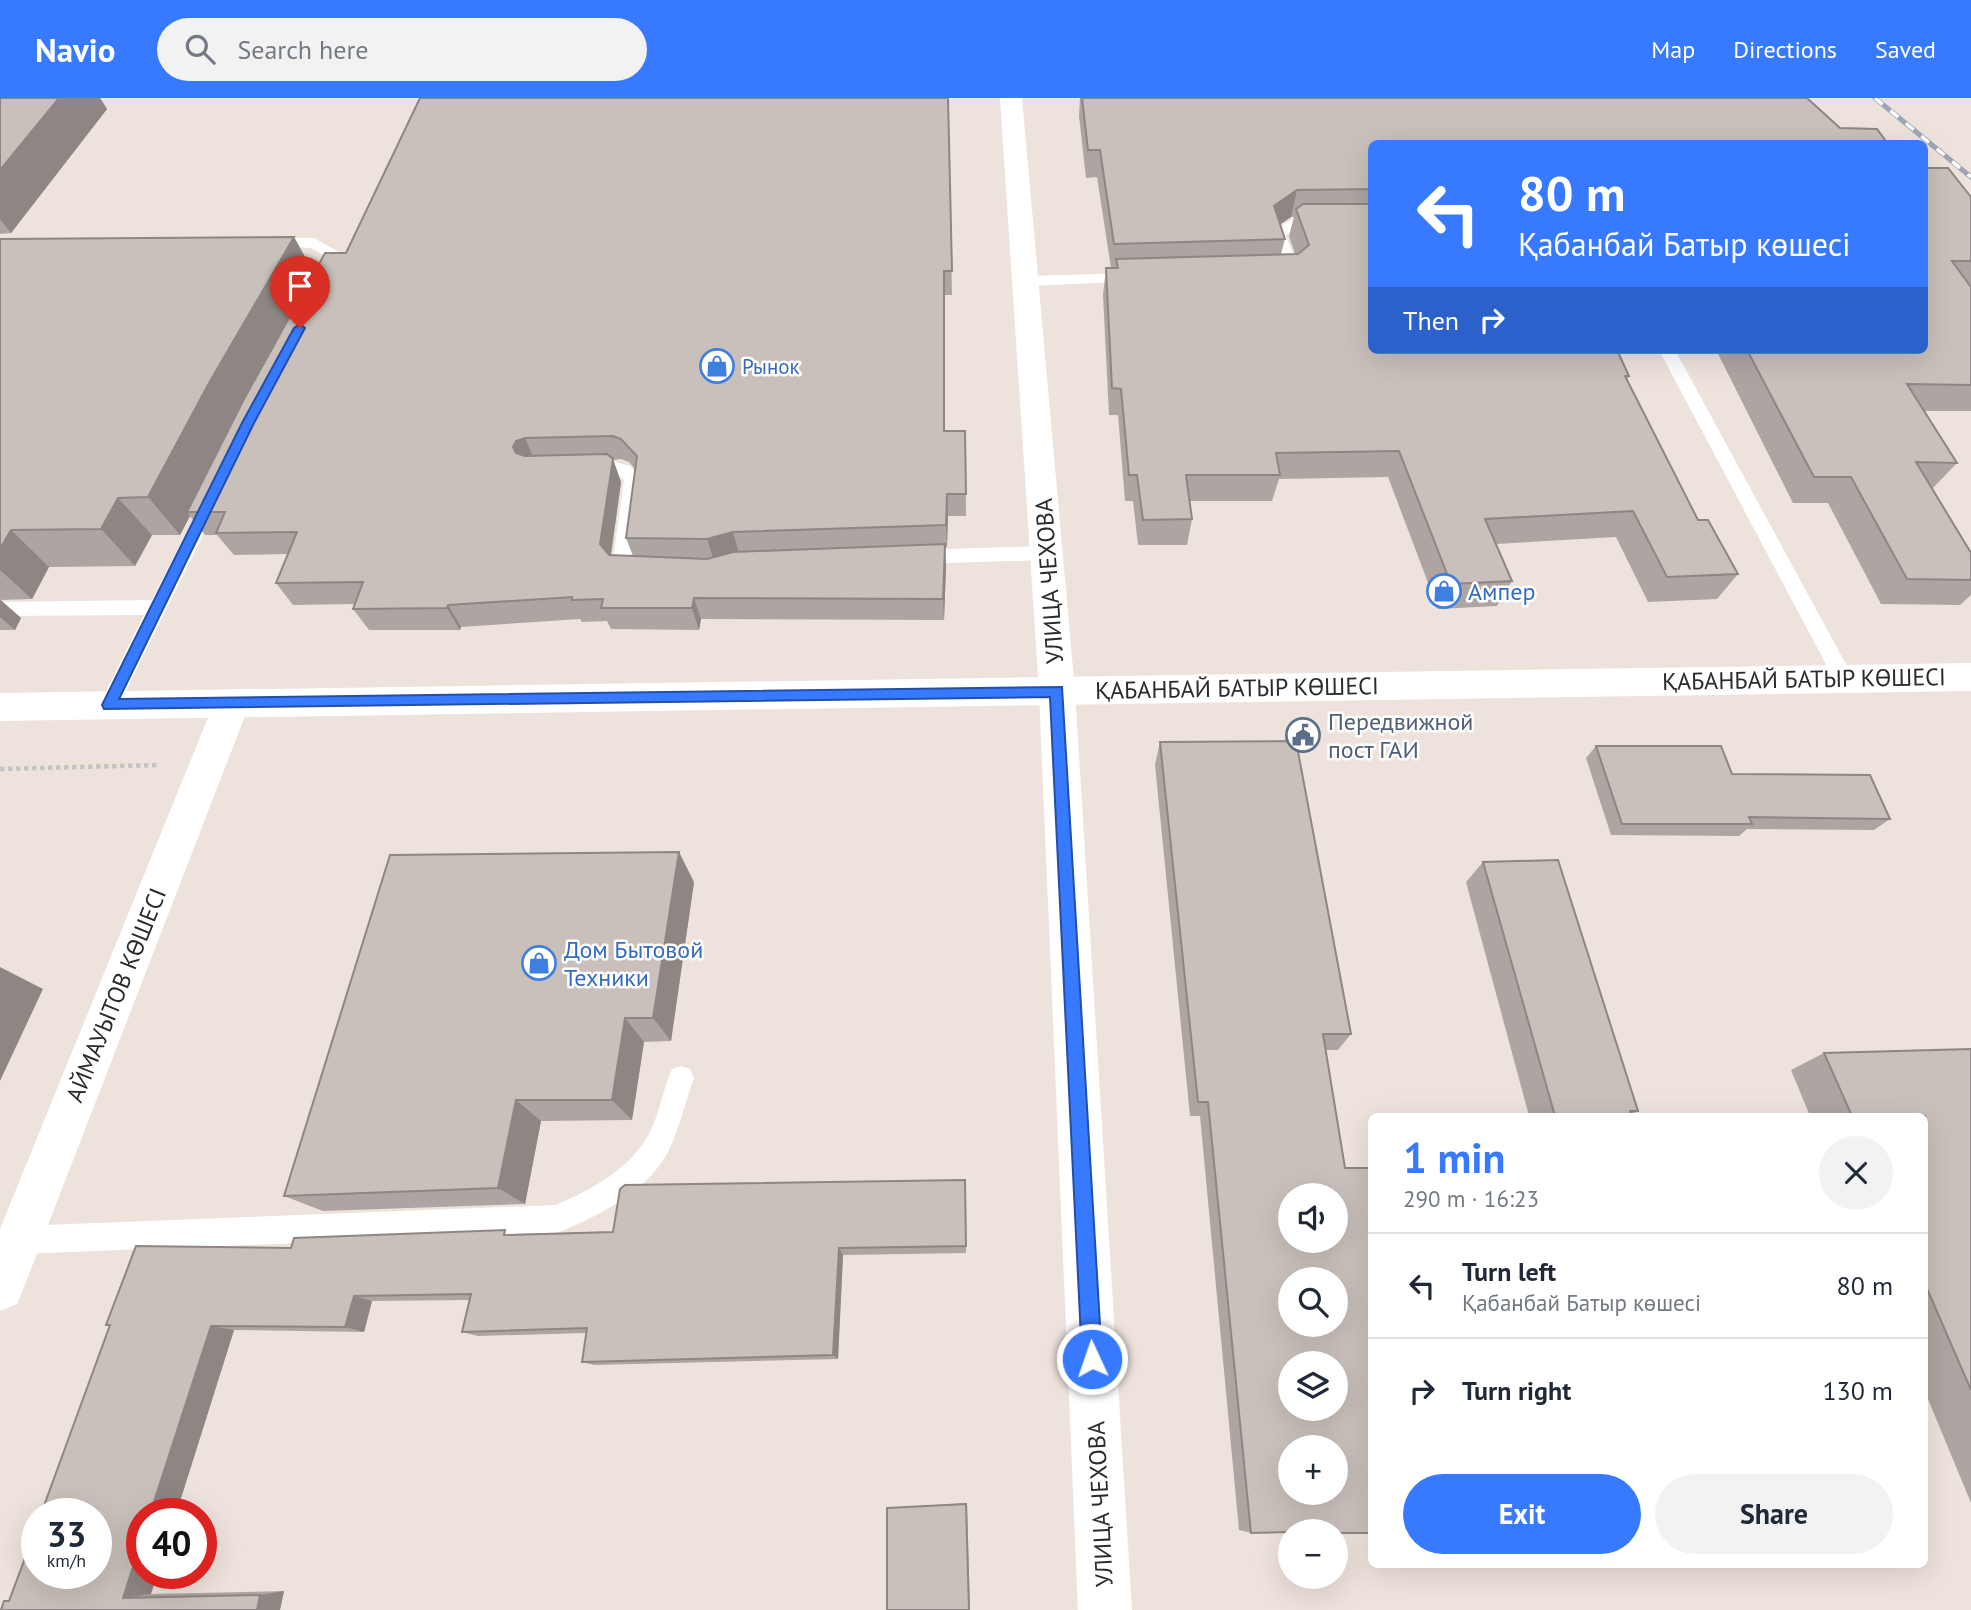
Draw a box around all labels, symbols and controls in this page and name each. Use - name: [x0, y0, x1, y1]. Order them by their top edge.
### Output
- search box: [157, 18, 647, 81]
- text: Navio: [35, 28, 115, 71]
- icon: search: [181, 30, 219, 68]
- text: Search here: [237, 33, 369, 66]
- text: Map: [1651, 34, 1695, 65]
- text: Directions: [1733, 34, 1837, 65]
- text: Saved: [1875, 34, 1936, 65]
- text: 80 m: [1518, 161, 1625, 225]
- icon: left: [1403, 168, 1494, 259]
- text: Қабанбай Батыр көшесі: [1518, 223, 1851, 265]
- pin: [270, 256, 330, 328]
- icon: arrive: [281, 267, 319, 305]
- icon: right: [1473, 301, 1511, 339]
- text: Then: [1403, 304, 1459, 337]
- shop icon: Рынок: [698, 347, 736, 385]
- place label: Рынок: [742, 353, 800, 380]
- street label: УЛИЦА ЧЕХОВА: [1028, 497, 1070, 665]
- shop icon: Ампер: [1425, 572, 1463, 610]
- place label: Ампер: [1468, 576, 1536, 607]
- street label: ҚАБАНБАЙ БАТЫР КӨШЕСІ: [1662, 661, 1946, 697]
- street label: ҚАБАНБАЙ БАТЫР КӨШЕСІ: [1095, 670, 1379, 706]
- place label: Передвижной пост ГАИ: [1328, 706, 1473, 765]
- public building icon: Передвижной пост ГАИ: [1284, 716, 1322, 754]
- street label: АЙМАУЫТОВ КӨШЕСІ: [59, 883, 173, 1107]
- place label: Дом Бытовой Техники: [564, 934, 703, 993]
- shop icon: Дом Бытовой Техники: [520, 944, 558, 982]
- text: 1 min: [1403, 1130, 1505, 1185]
- button: close: [1819, 1136, 1893, 1210]
- map controls: [1278, 1183, 1348, 1589]
- button: sound: [1278, 1183, 1348, 1253]
- text: 290 m · 16:23: [1403, 1184, 1539, 1213]
- text: Turn left: [1462, 1255, 1556, 1288]
- button: search: [1278, 1267, 1348, 1337]
- icon: left: [1403, 1267, 1441, 1305]
- text: 80 m: [1837, 1269, 1893, 1302]
- text: Қабанбай Батыр көшесі: [1462, 1288, 1701, 1317]
- position arrow: [1055, 1322, 1129, 1396]
- button: layers: [1278, 1351, 1348, 1421]
- icon: right: [1403, 1372, 1441, 1410]
- text: Turn right: [1462, 1374, 1571, 1407]
- text: 130 m: [1822, 1374, 1893, 1407]
- street label: УЛИЦА ЧЕХОВА: [1080, 1420, 1120, 1588]
- button: +: [1278, 1435, 1348, 1505]
- button: Exit: [1403, 1474, 1641, 1554]
- button: Share: [1655, 1474, 1893, 1554]
- speed limit sign: 40: [126, 1498, 217, 1589]
- text: 33: [47, 1511, 86, 1557]
- button: −: [1278, 1519, 1348, 1589]
- text: km/h: [47, 1549, 86, 1572]

